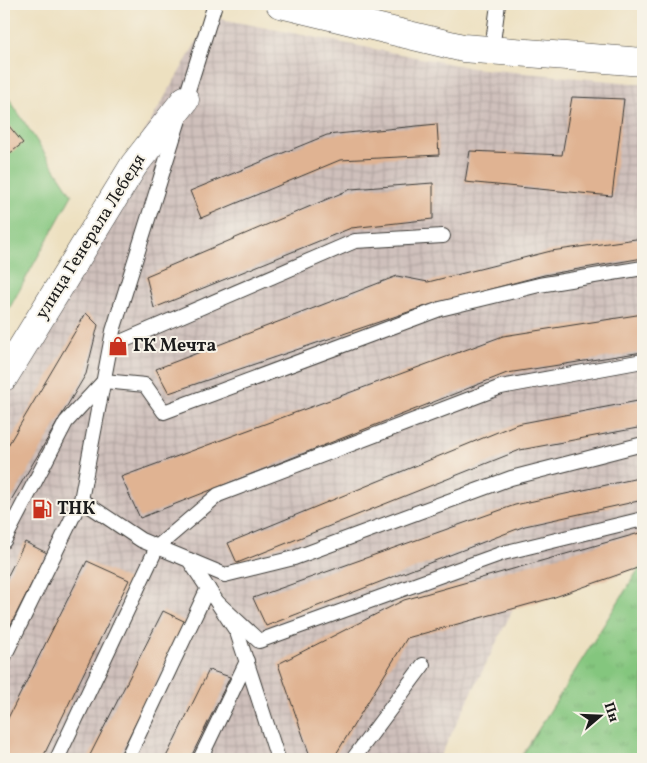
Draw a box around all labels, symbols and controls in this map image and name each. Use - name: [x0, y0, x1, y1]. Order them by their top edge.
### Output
- street label: улица Генерала Лебедя: [30, 150, 152, 324]
- place label: ГК Мечта: [133, 334, 216, 359]
- shop icon: ГК Мечта: [107, 335, 129, 357]
- place label: ТНК: [57, 497, 95, 522]
- fuel station icon: ТНК: [31, 498, 53, 520]
- north arrow: [574, 690, 624, 740]
- text: Пн: [599, 700, 623, 725]

